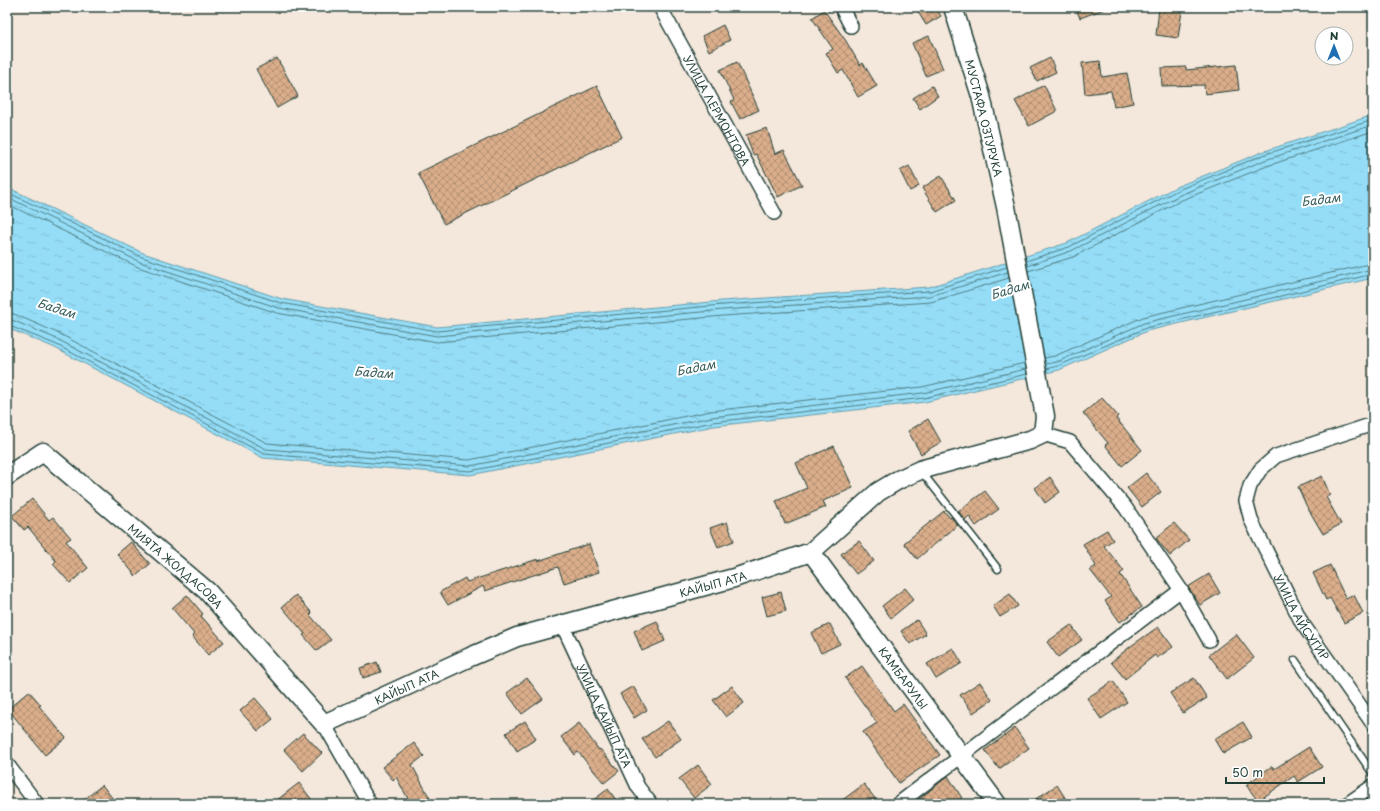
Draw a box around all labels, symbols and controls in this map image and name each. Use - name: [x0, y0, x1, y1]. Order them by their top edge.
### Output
- north arrow: [1314, 26, 1354, 66]
- text: N: [1330, 27, 1339, 44]
- street label: УЛИЦА ЛЕРМОНТОВА: [680, 52, 755, 169]
- street label: МУСТАФА ОЗТУРУКА: [961, 58, 1007, 179]
- water label: Бадам: [1300, 188, 1342, 210]
- water label: Бадам: [988, 275, 1032, 303]
- water label: Бадам: [35, 293, 79, 323]
- water label: Бадам: [675, 354, 717, 380]
- water label: Бадам: [354, 362, 394, 382]
- street label: МИЯТА ЖОЛДАСОВА: [125, 519, 227, 612]
- street label: КАЙЫП АТА: [677, 566, 748, 601]
- street label: УЛИЦА АЙСУГИР: [1270, 571, 1334, 663]
- street label: КАМБАРУЛЫ: [875, 643, 932, 712]
- street label: УЛИЦА КАЙЫП АТА: [573, 661, 636, 770]
- street label: КАЙЫП АТА: [372, 664, 441, 708]
- scale bar: [1226, 759, 1324, 785]
- text: 50 m: [1232, 763, 1263, 781]

